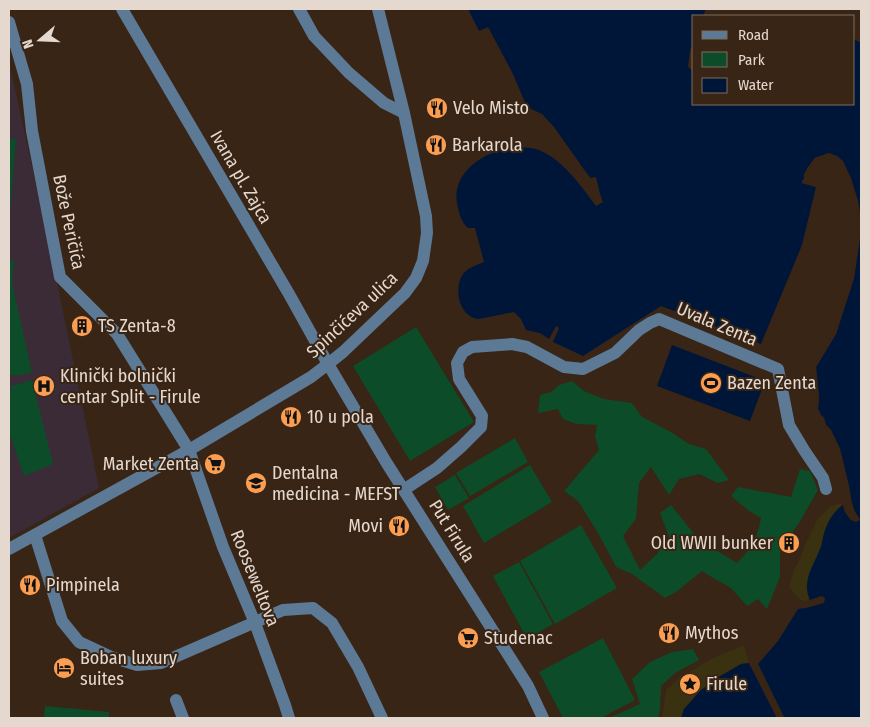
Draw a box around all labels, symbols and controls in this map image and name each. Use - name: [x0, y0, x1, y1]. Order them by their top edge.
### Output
- north arrow: [15, 15, 65, 65]
- legend: [692, 15, 855, 105]
- text: Road: [738, 26, 769, 44]
- text: N: [19, 37, 38, 51]
- text: Park: [738, 51, 765, 69]
- text: Water: [738, 76, 774, 94]
- restaurant icon: Velo Misto: [425, 96, 449, 120]
- place label: Velo Misto: [453, 97, 529, 119]
- street label: Ivana pl. Zajca: [205, 126, 277, 228]
- restaurant icon: Barkarola: [424, 133, 448, 157]
- place label: Barkarola: [452, 134, 523, 156]
- street label: Bože Peričića: [48, 173, 90, 272]
- street label: Spinčićeva ulica: [302, 267, 402, 363]
- street label: Uvala Zenta: [673, 297, 761, 351]
- building icon: TS Zenta-8: [70, 314, 94, 338]
- place label: TS Zenta-8: [98, 315, 176, 337]
- place label: Klinički bolnički centar Split - Firule: [60, 365, 201, 408]
- sports icon: Bazen Zenta: [699, 371, 723, 395]
- place label: Bazen Zenta: [727, 372, 816, 394]
- hospital icon: Klinički bolnički centar Split - Firule: [32, 374, 56, 398]
- restaurant icon: 10 u pola: [279, 405, 303, 429]
- place label: 10 u pola: [307, 406, 374, 428]
- supermarket icon: Market Zenta: [203, 452, 227, 476]
- place label: Market Zenta: [103, 453, 199, 475]
- place label: Dentalna medicina - MEFST: [272, 462, 401, 505]
- school or university icon: Dentalna medicina - MEFST: [244, 471, 268, 495]
- street label: Put Firula: [424, 496, 480, 566]
- restaurant icon: Movi: [387, 514, 411, 538]
- place label: Movi: [348, 515, 383, 537]
- street label: Rooseweltova: [226, 527, 284, 630]
- building icon: Old WWII bunker: [777, 531, 801, 555]
- place label: Old WWII bunker: [651, 532, 774, 554]
- restaurant icon: Pimpinela: [18, 573, 42, 597]
- place label: Pimpinela: [46, 574, 120, 596]
- restaurant icon: Mythos: [657, 621, 681, 645]
- place label: Mythos: [685, 622, 739, 644]
- supermarket icon: Studenac: [456, 626, 480, 650]
- place label: Studenac: [484, 627, 553, 649]
- place label: Boban luxury suites: [80, 647, 177, 690]
- hotel icon: Boban luxury suites: [52, 656, 76, 680]
- place icon: Firule: [678, 672, 702, 696]
- place label: Firule: [706, 673, 747, 695]

